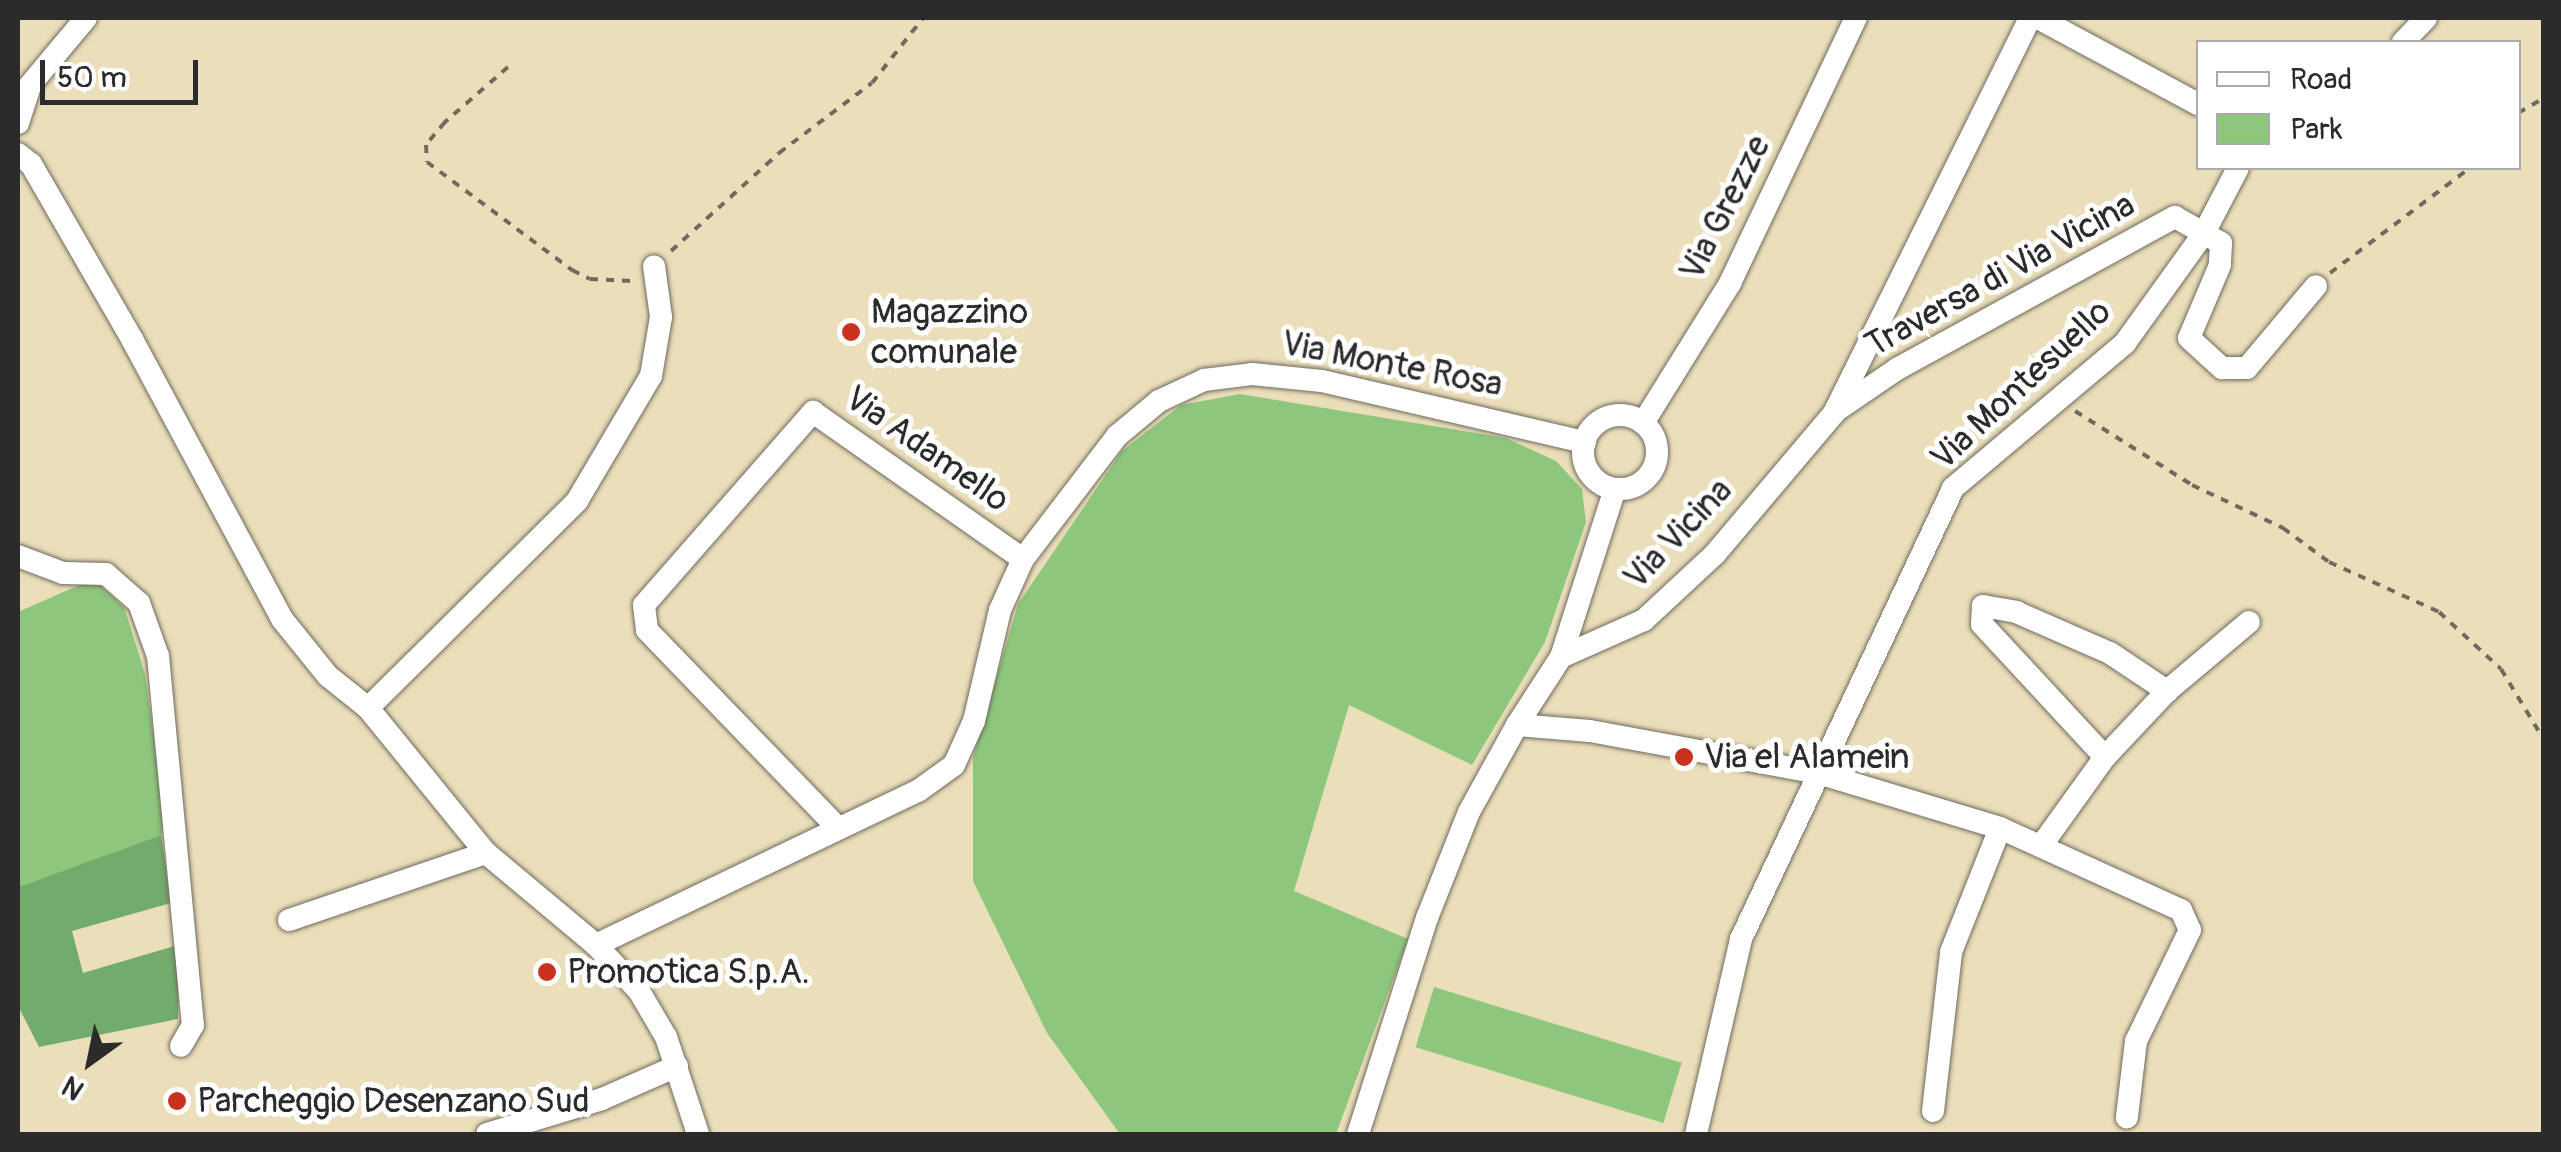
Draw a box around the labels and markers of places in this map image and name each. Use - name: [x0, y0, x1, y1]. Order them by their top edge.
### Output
- place label: Magazzino comunale: [871, 291, 1028, 373]
- marker: Magazzino comunale: [840, 321, 862, 343]
- place label: Via el Alamein: [1704, 736, 1910, 778]
- marker: Via el Alamein: [1673, 746, 1695, 768]
- place label: Promotica S.p.A.: [567, 951, 810, 993]
- marker: Promotica S.p.A.: [536, 961, 558, 983]
- place label: Parcheggio Desenzano Sud: [197, 1080, 590, 1122]
- marker: Parcheggio Desenzano Sud: [166, 1090, 188, 1112]

